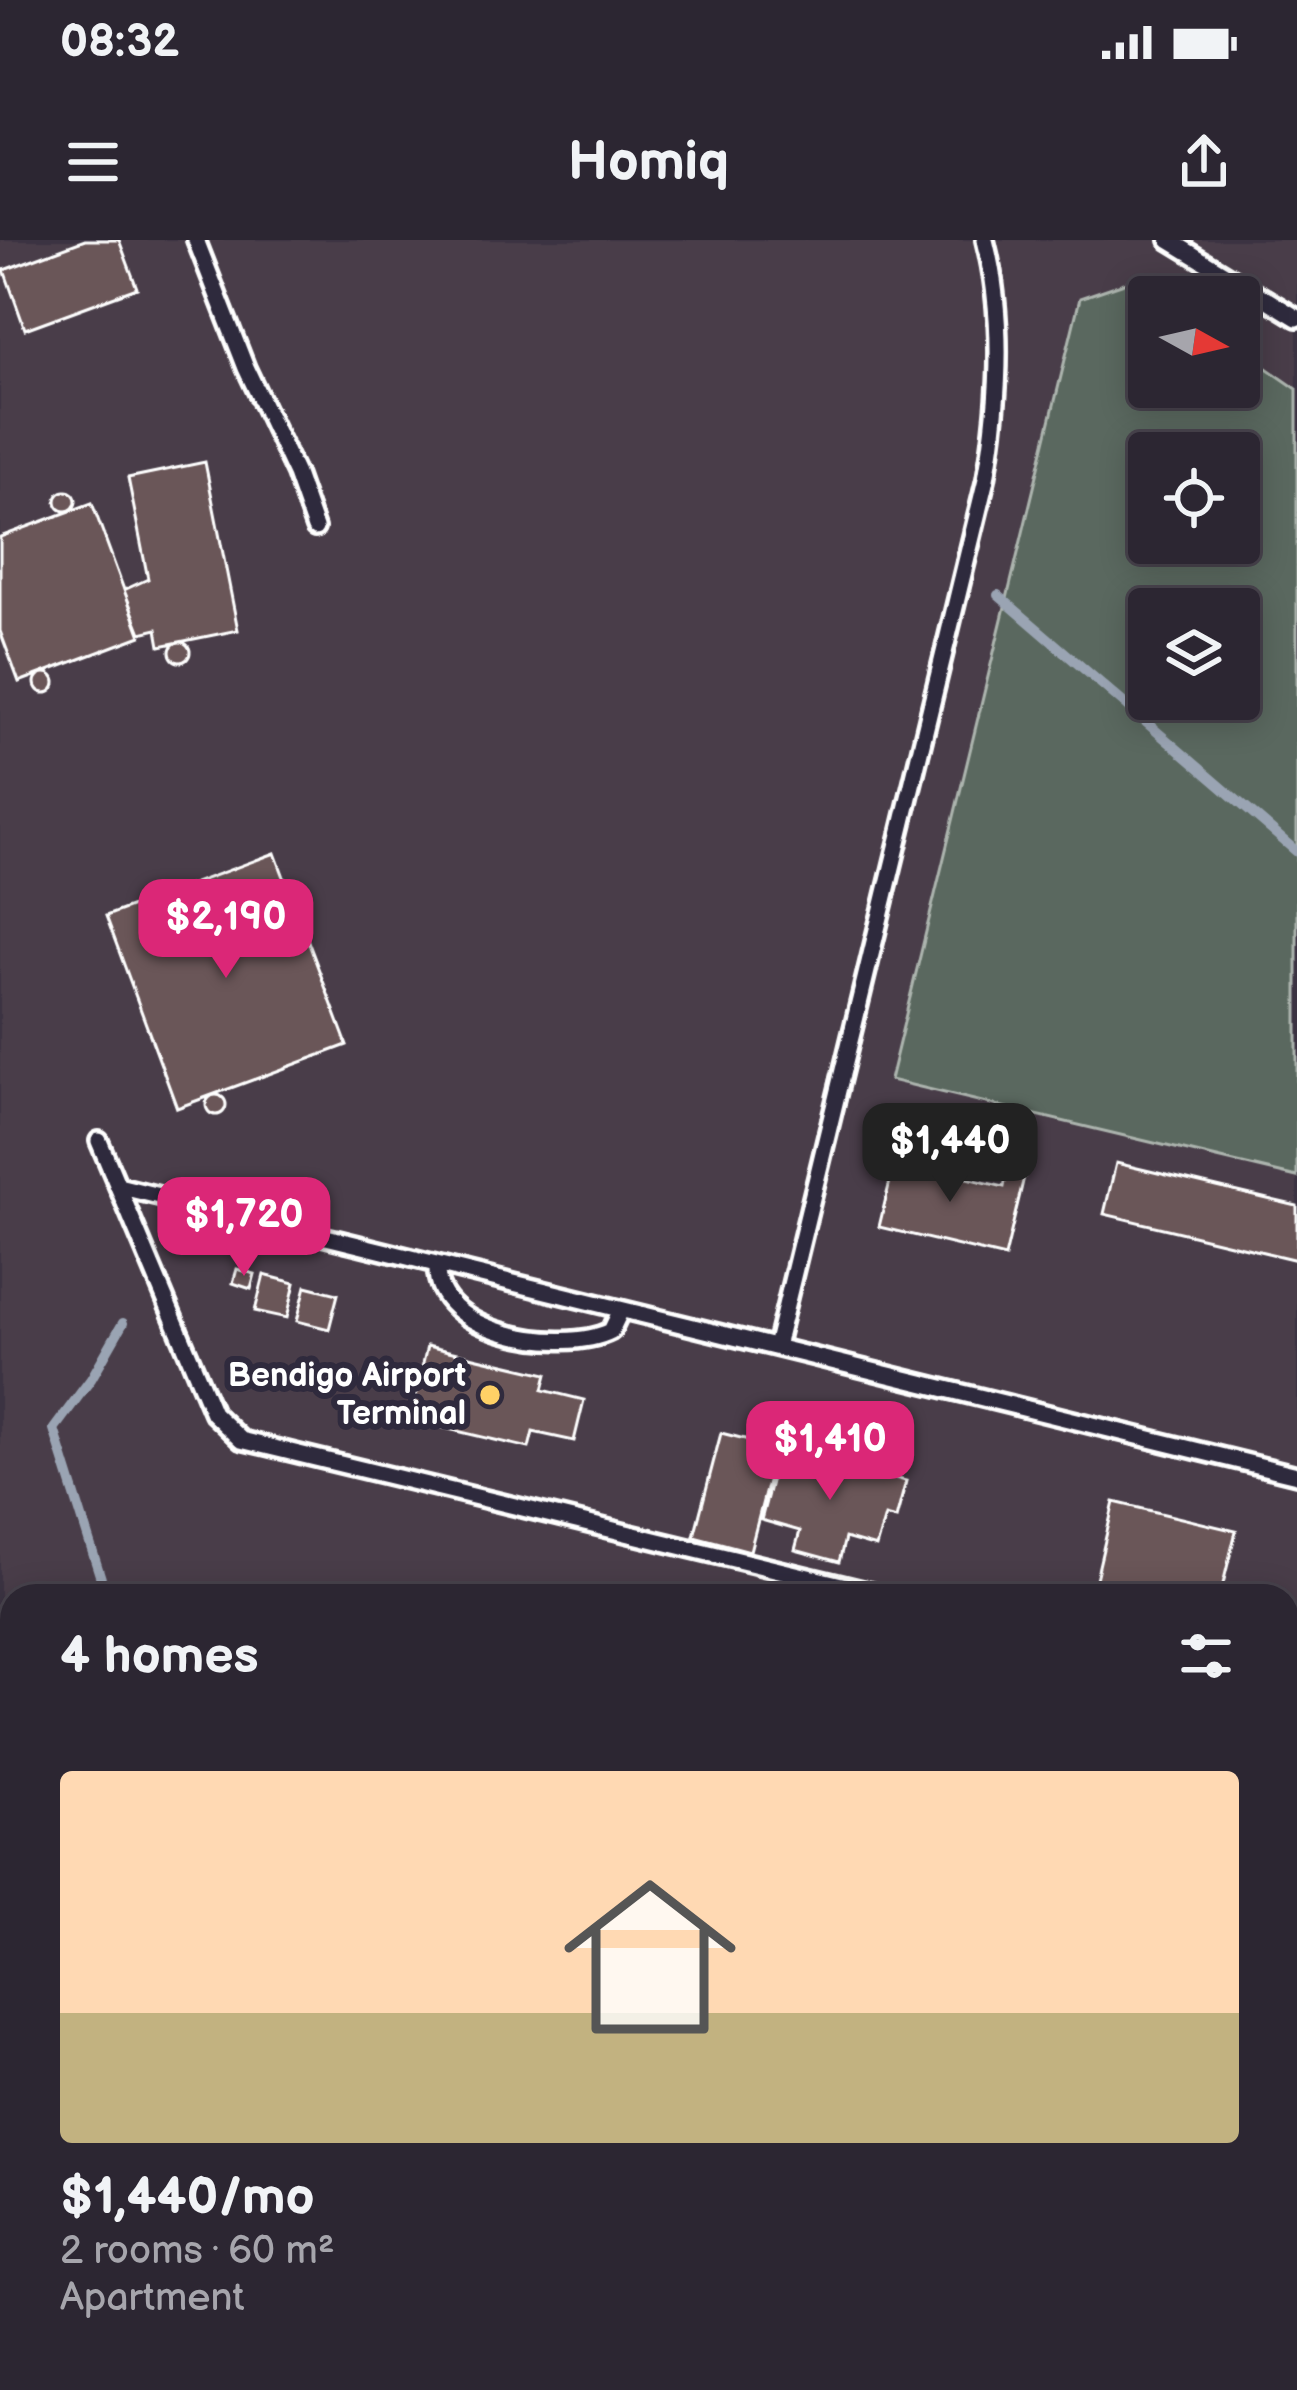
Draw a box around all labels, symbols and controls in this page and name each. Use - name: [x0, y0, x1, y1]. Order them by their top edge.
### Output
- text: 08:32: [60, 15, 179, 70]
- icon: menu: [60, 129, 126, 195]
- icon: share: [1171, 129, 1237, 195]
- text: Homiq: [568, 130, 729, 195]
- north arrow: [1128, 276, 1260, 408]
- map controls: [1128, 276, 1260, 720]
- button: locate: [1128, 432, 1260, 564]
- button: layers: [1128, 588, 1260, 720]
- pin: $2,190: [128, 879, 324, 981]
- text: $2,190: [165, 894, 287, 941]
- pin: $1,440: [852, 1103, 1048, 1205]
- text: $1,440: [889, 1118, 1011, 1165]
- pin: $1,720: [146, 1177, 342, 1279]
- text: $1,720: [184, 1192, 304, 1239]
- place label: Bendigo Airport Terminal: [228, 1356, 466, 1434]
- marker: Bendigo Airport Terminal: [477, 1382, 503, 1408]
- pin: $1,410: [732, 1401, 928, 1503]
- text: $1,410: [773, 1416, 887, 1463]
- icon: filters: [1173, 1623, 1239, 1689]
- text: 4 homes: [60, 1626, 259, 1687]
- icon: home: [542, 1849, 758, 2065]
- text: $1,440/mo: [60, 2167, 315, 2228]
- text: 2 rooms · 60 m²: [60, 2228, 335, 2275]
- text: Apartment: [60, 2275, 244, 2322]

